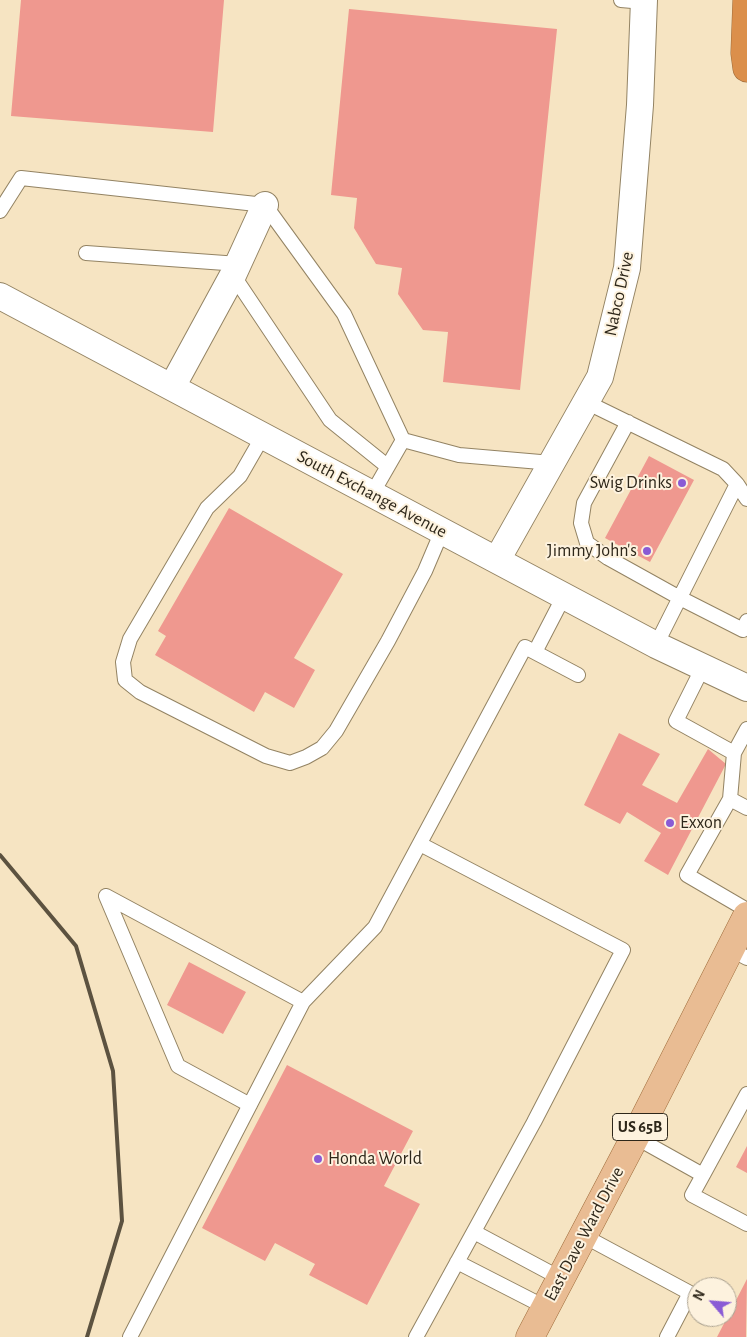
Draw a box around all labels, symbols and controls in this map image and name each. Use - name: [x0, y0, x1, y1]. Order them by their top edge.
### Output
- street label: Nabco Drive: [600, 250, 638, 338]
- street label: South Exchange Avenue: [293, 445, 451, 543]
- place label: Swig Drinks: [590, 472, 672, 494]
- marker: Swig Drinks: [676, 477, 688, 489]
- place label: Jimmy John's: [547, 540, 637, 562]
- marker: Jimmy John's: [641, 545, 653, 557]
- place label: Exxon: [680, 812, 722, 834]
- marker: Exxon: [664, 817, 676, 829]
- road number: US 65B: [612, 1114, 668, 1140]
- place label: Honda World: [328, 1148, 422, 1170]
- marker: Honda World: [312, 1153, 324, 1165]
- street label: East Dave Ward Drive: [539, 1163, 629, 1305]
- north arrow: [687, 1277, 737, 1327]
- text: N: [691, 1288, 708, 1303]

